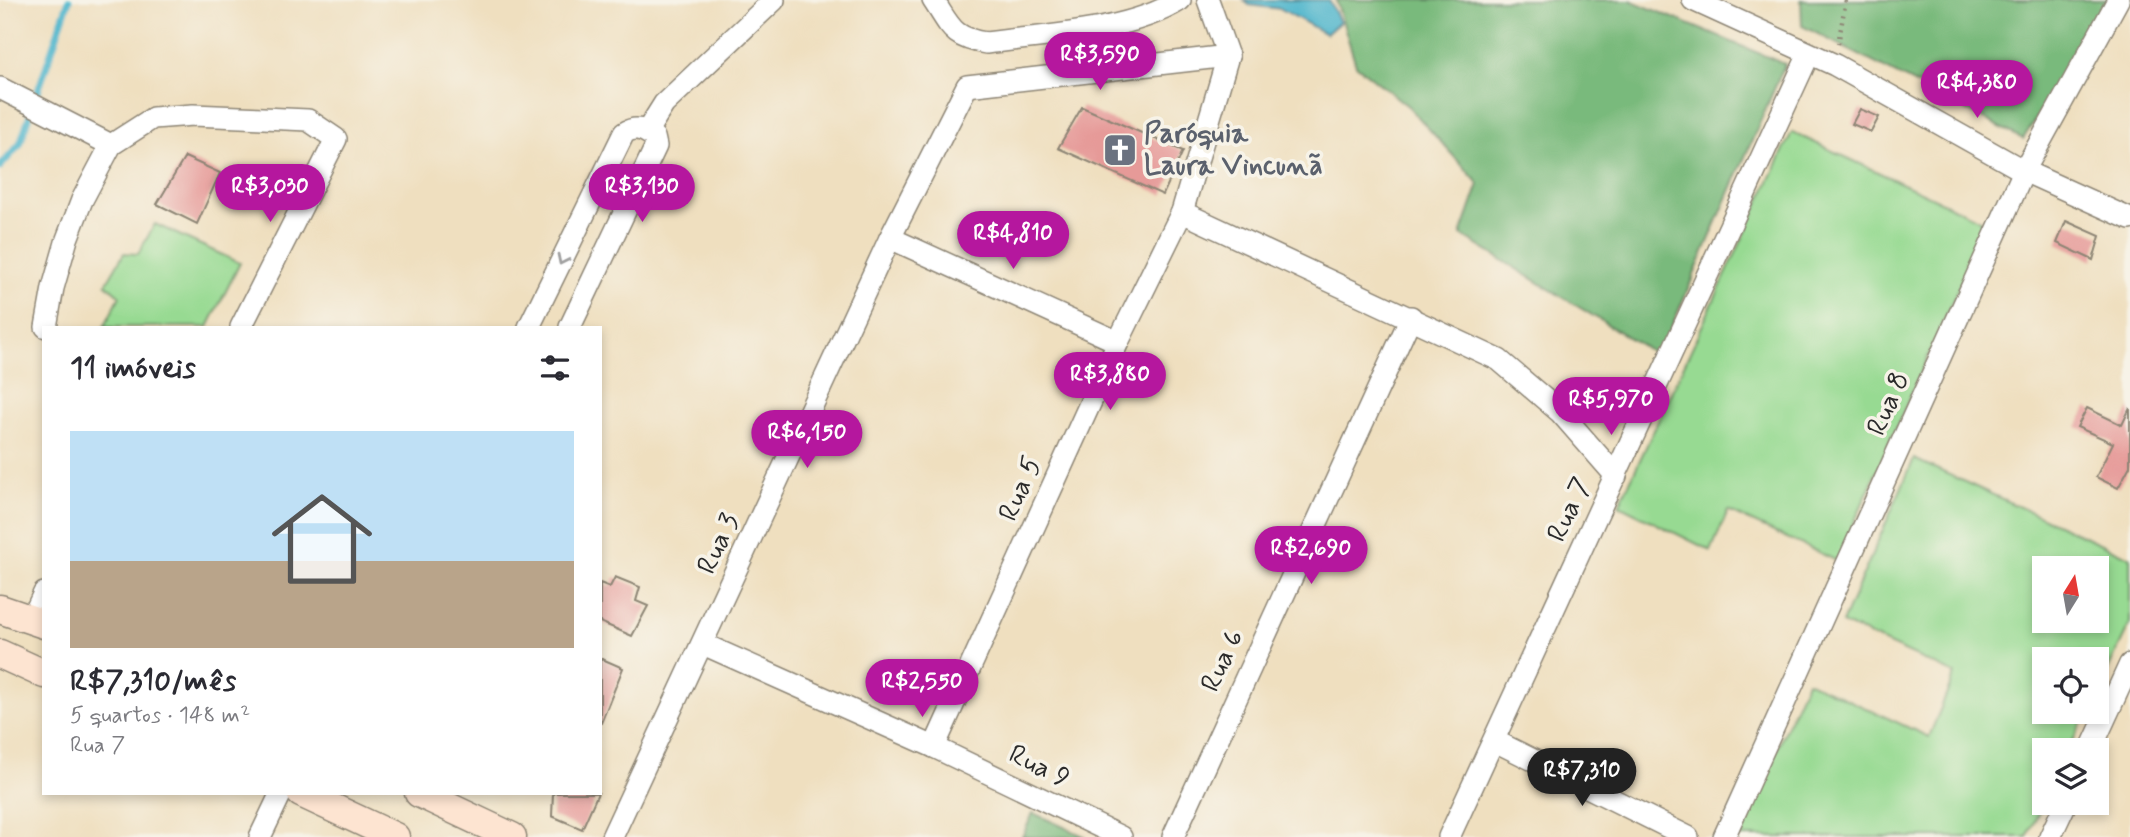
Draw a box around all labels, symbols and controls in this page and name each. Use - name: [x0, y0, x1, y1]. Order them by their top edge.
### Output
- pin: R$3,590: [1035, 32, 1165, 92]
- text: R$3,590: [1060, 40, 1140, 70]
- pin: R$4,380: [1912, 60, 2042, 120]
- text: R$4,380: [1937, 68, 2017, 98]
- place label: Paróquia Laura Vincunã: [1144, 116, 1323, 185]
- church icon: Paróquia Laura Vincunã: [1101, 131, 1139, 169]
- pin: R$3,030: [205, 164, 335, 224]
- pin: R$3,130: [577, 164, 707, 224]
- text: R$3,030: [231, 172, 309, 202]
- text: R$3,130: [605, 172, 679, 202]
- pin: R$4,810: [948, 212, 1078, 271]
- text: R$4,810: [973, 219, 1053, 249]
- one-way arrow: [556, 253, 570, 265]
- text: 11 imóveis: [70, 349, 196, 388]
- icon: filters: [536, 349, 574, 387]
- pin: R$3,880: [1045, 352, 1175, 412]
- text: R$3,880: [1070, 360, 1150, 390]
- street label: Rua 8: [1859, 366, 1919, 442]
- pin: R$5,970: [1546, 378, 1676, 437]
- text: R$5,970: [1568, 385, 1654, 415]
- pin: R$6,150: [742, 410, 872, 470]
- text: R$6,150: [767, 418, 847, 448]
- street label: Rua 5: [990, 451, 1052, 527]
- street label: Rua 7: [1539, 472, 1601, 548]
- icon: home: [259, 476, 385, 602]
- street label: Rua 3: [689, 507, 749, 580]
- pin: R$2,690: [1246, 526, 1376, 586]
- text: R$2,690: [1271, 534, 1351, 564]
- north arrow: [2032, 556, 2109, 634]
- map controls: [2032, 556, 2109, 815]
- street label: Rua 6: [1193, 624, 1253, 698]
- button: locate: [2032, 647, 2109, 724]
- pin: R$2,550: [857, 660, 987, 719]
- text: R$7,310/mês: [70, 662, 236, 701]
- text: R$2,550: [881, 667, 963, 697]
- text: 5 quartos · 148 m²: [70, 701, 250, 731]
- text: Rua 7: [70, 731, 125, 761]
- street label: Rua 9: [1002, 736, 1076, 798]
- button: layers: [2032, 738, 2109, 815]
- pin: R$7,310: [1517, 748, 1647, 808]
- text: R$7,310: [1543, 756, 1621, 786]

